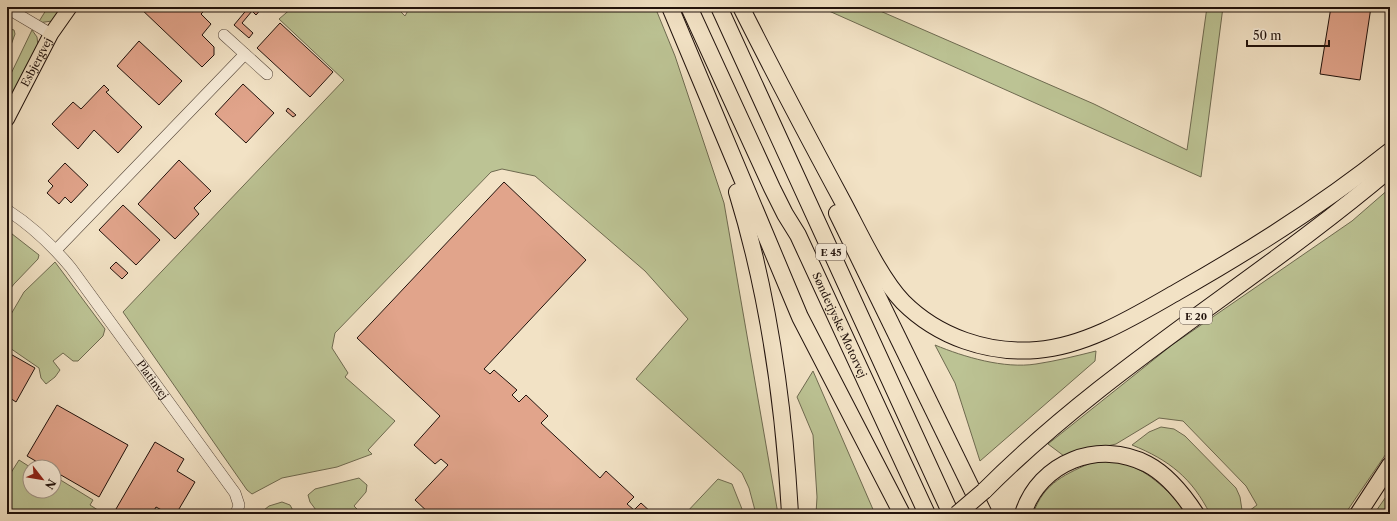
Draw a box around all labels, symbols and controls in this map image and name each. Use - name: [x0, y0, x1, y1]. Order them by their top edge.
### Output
- scale bar: [1247, 22, 1329, 48]
- text: 50 m: [1253, 28, 1282, 43]
- street label: Esbjergvej: [18, 35, 55, 89]
- road number: E 45: [816, 244, 846, 260]
- street label: Sønderjyske Motorvej: [809, 270, 870, 380]
- road number: E 20: [1180, 308, 1212, 324]
- street label: Platinvej: [133, 357, 171, 402]
- north arrow: [22, 459, 62, 499]
- text: N: [42, 476, 59, 492]

